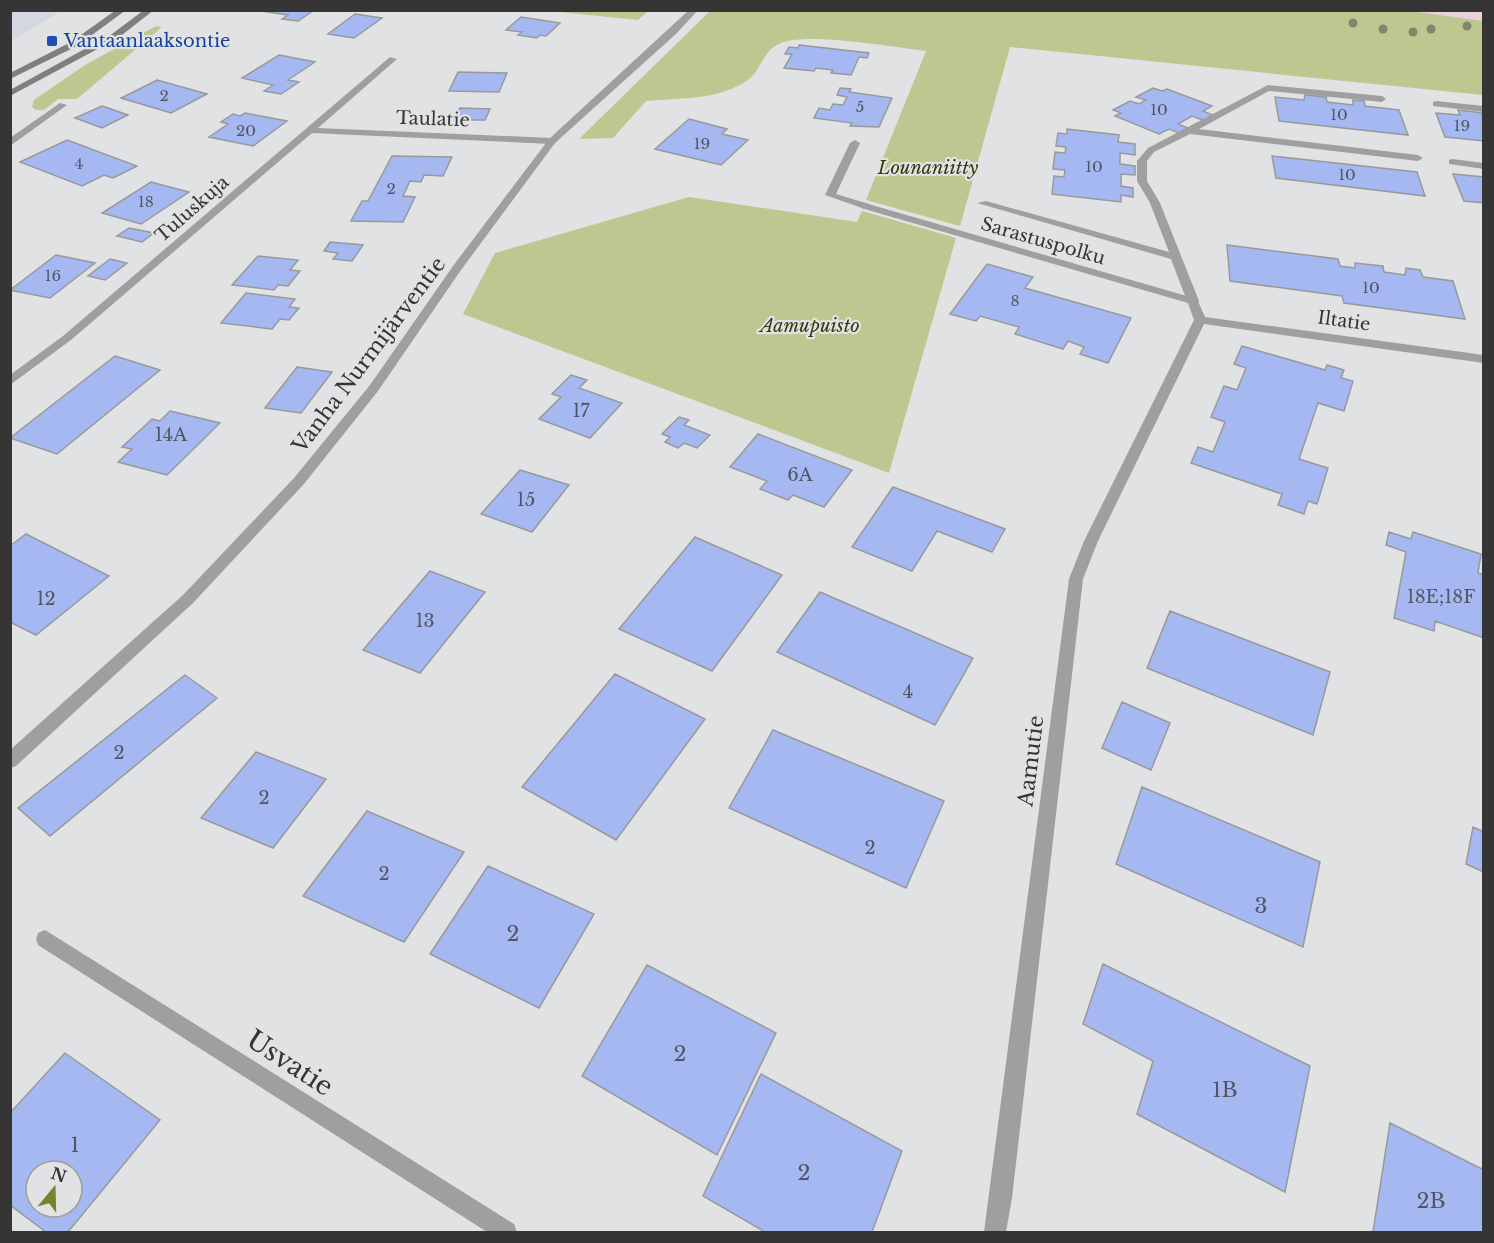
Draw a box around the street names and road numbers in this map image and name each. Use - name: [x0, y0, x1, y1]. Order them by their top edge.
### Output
- street label: Taulatie: [396, 107, 470, 131]
- street label: Tuluskuja: [151, 171, 233, 247]
- street label: Sarastuspolku: [978, 213, 1108, 269]
- street label: Vanha Nurmijärventie: [286, 252, 451, 459]
- street label: Iltatie: [1316, 306, 1372, 336]
- street label: Aamutie: [1012, 714, 1049, 809]
- street label: Usvatie: [241, 1023, 339, 1103]

